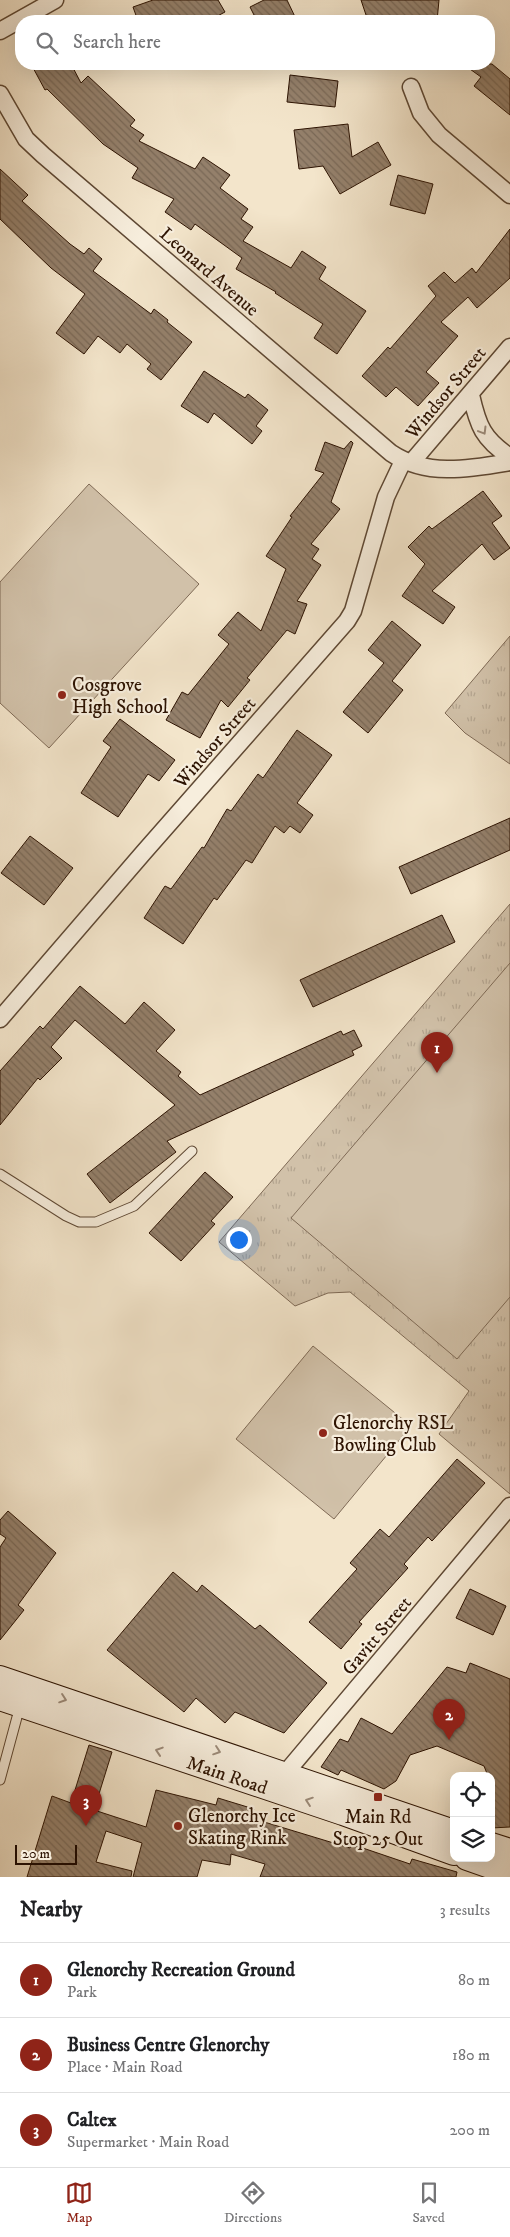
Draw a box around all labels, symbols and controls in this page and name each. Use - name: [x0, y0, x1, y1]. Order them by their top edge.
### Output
- search box: [15, 15, 495, 70]
- icon: search: [33, 29, 61, 57]
- text: Search here: [73, 31, 161, 54]
- street label: Leonard Avenue: [155, 223, 264, 322]
- street label: Windsor Street: [400, 342, 491, 444]
- one-way arrow: [476, 425, 486, 434]
- place label: Cosgrove High School: [72, 674, 169, 719]
- marker: Cosgrove High School: [56, 689, 68, 701]
- street label: Windsor Street: [169, 693, 261, 794]
- pin: 1: [421, 1032, 453, 1073]
- your location: [226, 1227, 252, 1253]
- place label: Glenorchy RSL Bowling Club: [333, 1412, 454, 1457]
- marker: Glenorchy RSL Bowling Club: [317, 1427, 329, 1439]
- street label: Gavitt Street: [338, 1592, 417, 1680]
- one-way arrow: [58, 1693, 66, 1703]
- pin: 2: [433, 1699, 465, 1740]
- one-way arrow: [212, 1745, 220, 1755]
- one-way arrow: [156, 1747, 164, 1757]
- street label: Main Road: [184, 1751, 271, 1800]
- map controls: [450, 1772, 495, 1862]
- button: locate: [450, 1772, 495, 1817]
- pin: 3: [70, 1785, 102, 1826]
- marker: Main Rd Stop 25 Out: [372, 1791, 384, 1803]
- one-way arrow: [305, 1797, 314, 1807]
- place label: Glenorchy Ice Skating Rink: [188, 1805, 296, 1850]
- place label: Main Rd Stop 25 Out: [333, 1806, 423, 1851]
- button: layers: [450, 1817, 495, 1862]
- marker: Glenorchy Ice Skating Rink: [172, 1820, 184, 1832]
- scale bar: [15, 1842, 78, 1865]
- text: 20 m: [22, 1845, 50, 1863]
- text: Nearby: [20, 1897, 82, 1923]
- text: 3 results: [440, 1900, 490, 1920]
- text: Glenorchy Recreation Ground: [67, 1959, 295, 1982]
- text: 1: [33, 1970, 39, 1990]
- text: 80 m: [458, 1970, 490, 1990]
- text: Park: [67, 1982, 97, 2002]
- text: Business Centre Glenorchy: [67, 2034, 269, 2057]
- text: 2: [32, 2045, 40, 2065]
- text: 180 m: [452, 2045, 490, 2065]
- text: Place · Main Road: [67, 2057, 183, 2077]
- text: Caltex: [67, 2109, 117, 2132]
- text: 3: [33, 2120, 39, 2140]
- text: 200 m: [449, 2120, 490, 2140]
- text: Supermarket · Main Road: [67, 2132, 229, 2152]
- tab: Map: [65, 2179, 93, 2227]
- tab: Directions: [224, 2179, 282, 2227]
- tab: Saved: [413, 2179, 445, 2227]

